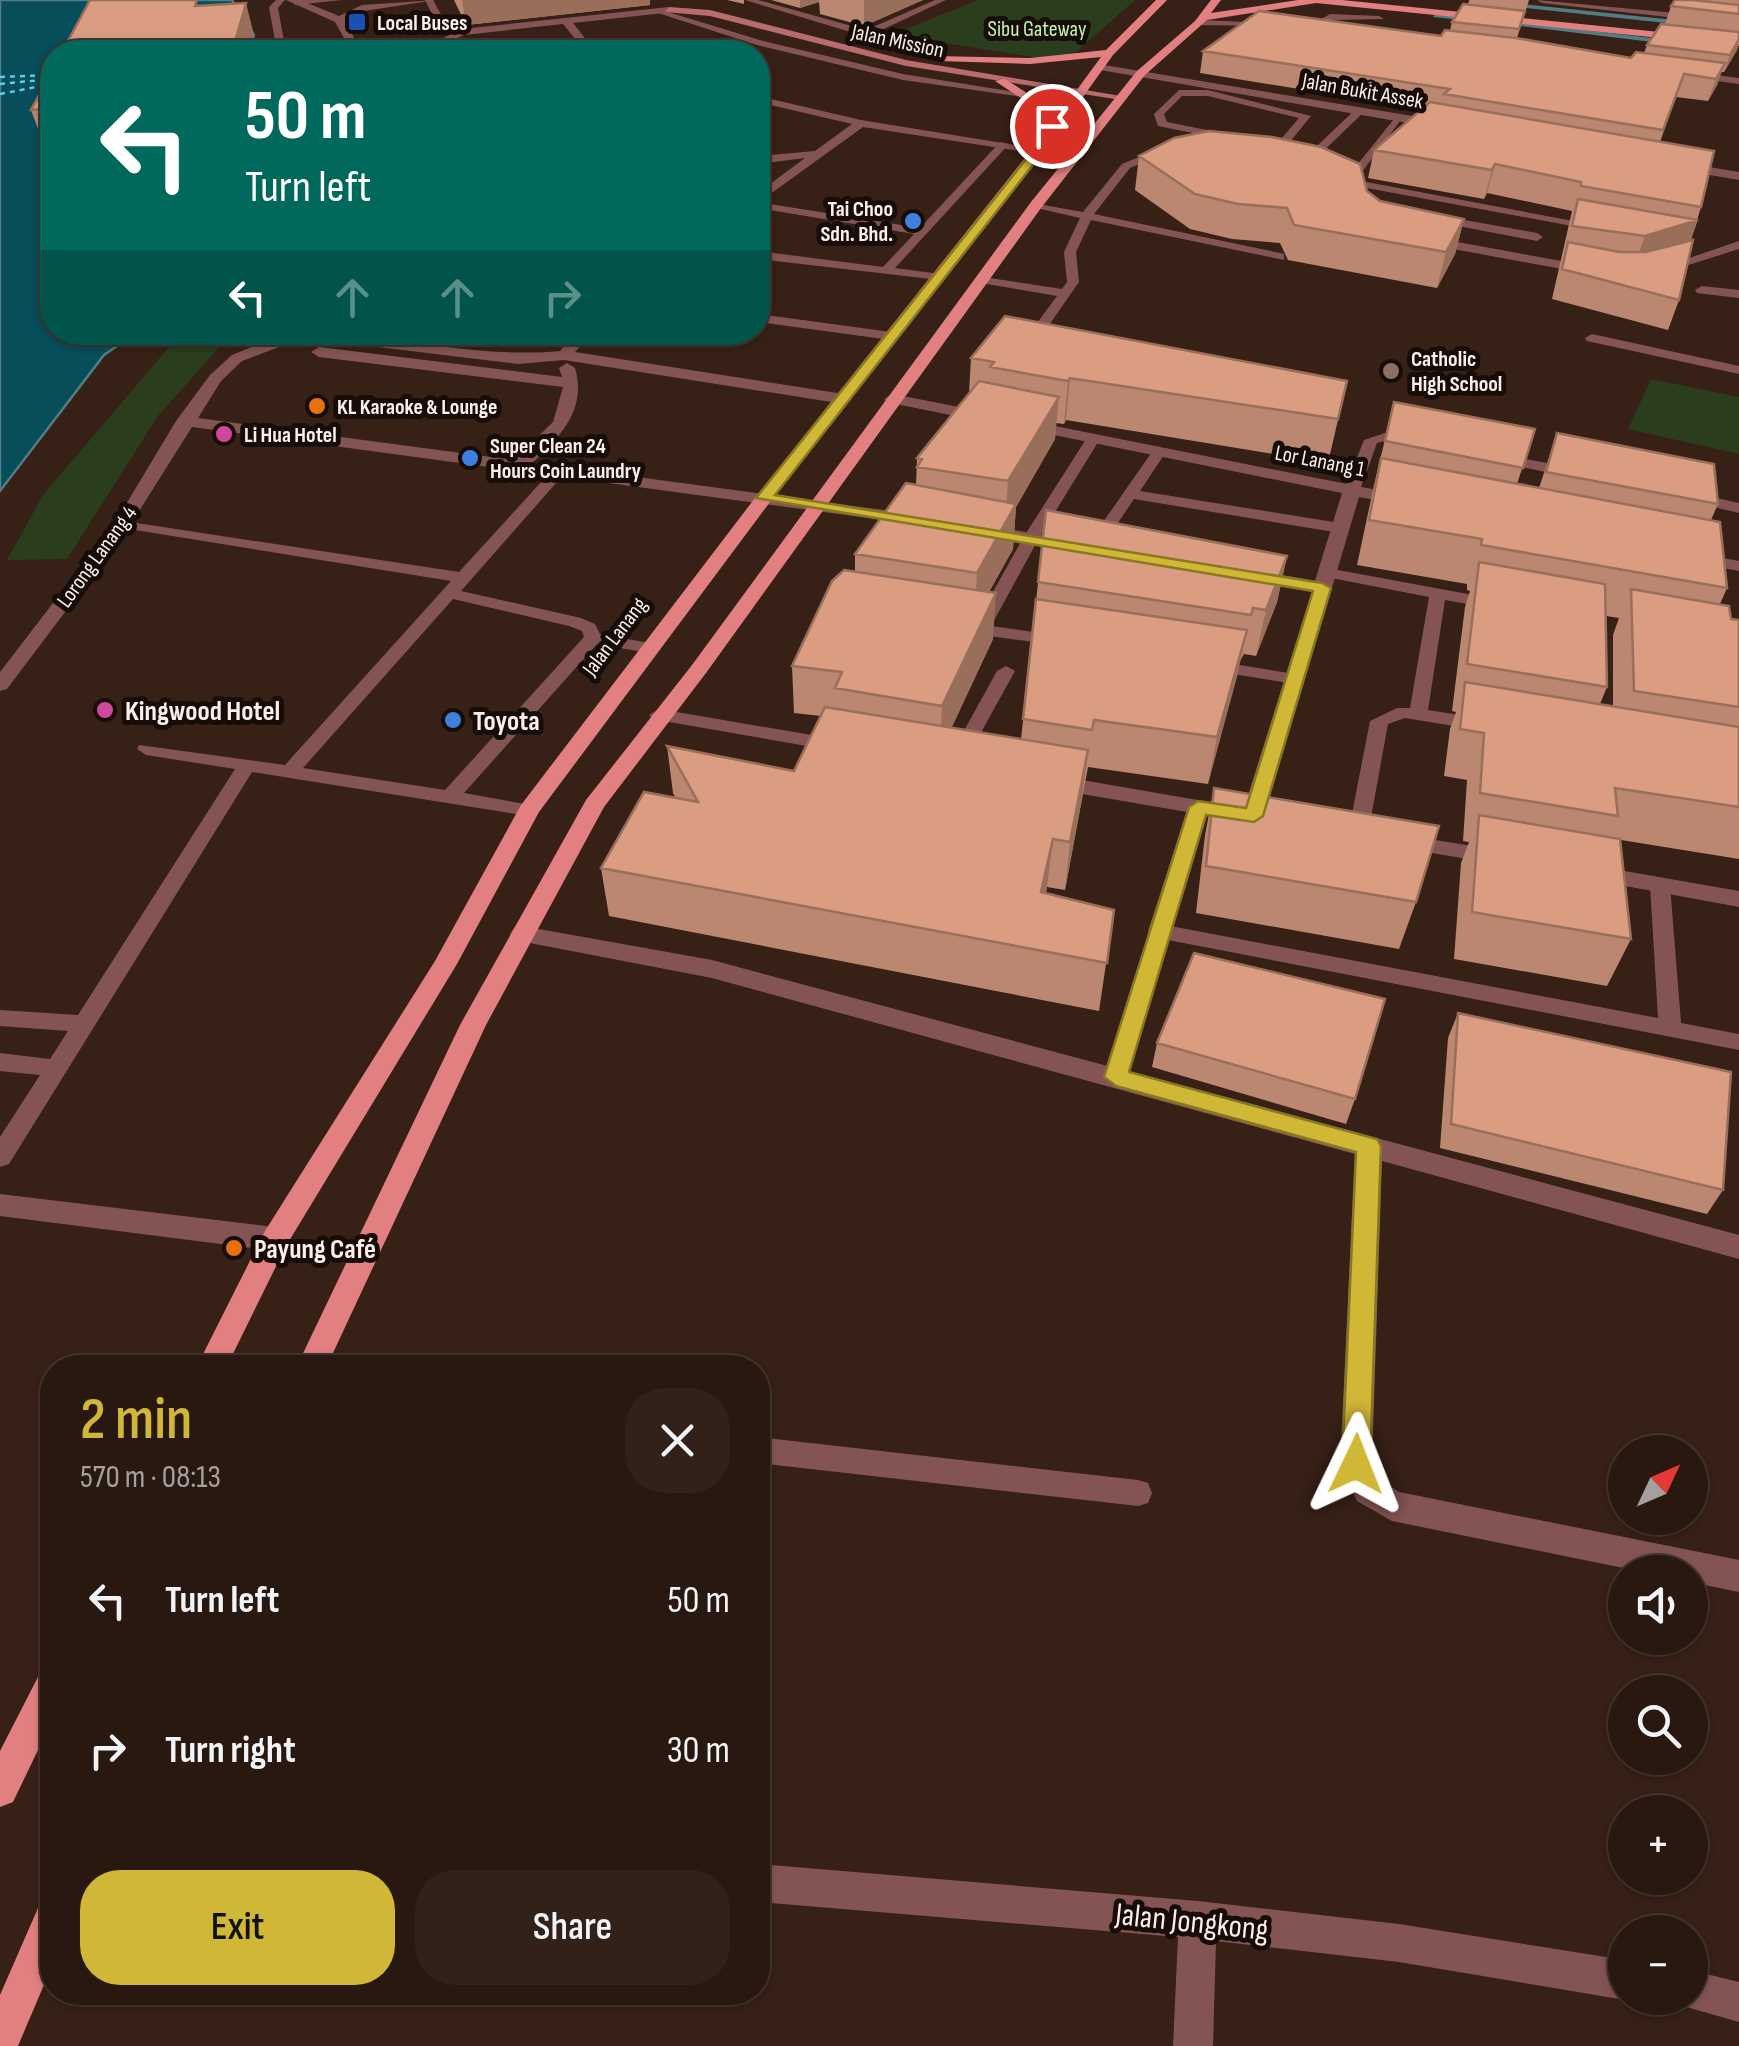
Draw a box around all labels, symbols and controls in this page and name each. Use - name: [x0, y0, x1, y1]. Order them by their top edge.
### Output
- place label: Local Buses: [377, 10, 467, 37]
- marker: Local Buses: [346, 11, 368, 33]
- park label: Sibu Gateway: [988, 16, 1087, 43]
- street label: Jalan Mission: [848, 18, 946, 64]
- street label: Jalan Bukit Assek: [1299, 67, 1426, 116]
- text: 50 m: [245, 75, 366, 159]
- icon: left: [80, 80, 210, 210]
- pin: [1010, 84, 1095, 169]
- icon: arrive: [1025, 99, 1080, 154]
- text: Turn left: [245, 160, 371, 215]
- place label: Tai Choo Sdn. Bhd.: [820, 196, 893, 248]
- marker: Tai Choo Sdn. Bhd.: [902, 210, 924, 232]
- icon: left: [220, 270, 275, 325]
- icon: ahead: [325, 270, 380, 325]
- icon: ahead: [430, 270, 485, 325]
- icon: right: [535, 270, 590, 325]
- place label: Catholic High School: [1411, 346, 1502, 398]
- marker: Catholic High School: [1380, 360, 1402, 382]
- place label: KL Karaoke & Lounge: [337, 394, 497, 421]
- marker: KL Karaoke & Lounge: [306, 395, 328, 417]
- place label: Li Hua Hotel: [244, 422, 337, 449]
- marker: Li Hua Hotel: [213, 423, 235, 445]
- place label: Super Clean 24 Hours Coin Laundry: [490, 433, 641, 485]
- street label: Lor Lanang 1: [1273, 440, 1367, 483]
- marker: Super Clean 24 Hours Coin Laundry: [459, 447, 481, 469]
- street label: Lorong Lanang 4: [51, 501, 143, 613]
- street label: Jalan Lanang: [576, 592, 654, 682]
- place label: Kingwood Hotel: [125, 695, 280, 728]
- marker: Kingwood Hotel: [94, 699, 116, 721]
- place label: Toyota: [473, 705, 540, 738]
- marker: Toyota: [442, 709, 464, 731]
- place label: Payung Café: [254, 1233, 376, 1266]
- marker: Payung Café: [223, 1237, 245, 1259]
- text: 2 min: [80, 1384, 192, 1456]
- button: close: [625, 1388, 730, 1493]
- position arrow: [1304, 1412, 1408, 1516]
- north arrow: [1608, 1435, 1708, 1535]
- map controls: [1608, 1435, 1708, 2015]
- text: 570 m · 08:13: [80, 1458, 221, 1497]
- button: sound: [1608, 1555, 1708, 1655]
- icon: left: [80, 1573, 135, 1628]
- text: Turn left: [165, 1578, 279, 1623]
- text: 50 m: [667, 1578, 730, 1623]
- button: search: [1608, 1675, 1708, 1775]
- icon: right: [80, 1723, 135, 1778]
- text: Turn right: [165, 1728, 296, 1773]
- text: 30 m: [667, 1728, 730, 1773]
- button: +: [1608, 1795, 1708, 1895]
- button: Exit: [80, 1870, 395, 1985]
- button: Share: [415, 1870, 730, 1985]
- street label: Jalan Jongkong: [1112, 1895, 1270, 1950]
- button: −: [1608, 1915, 1708, 2015]

